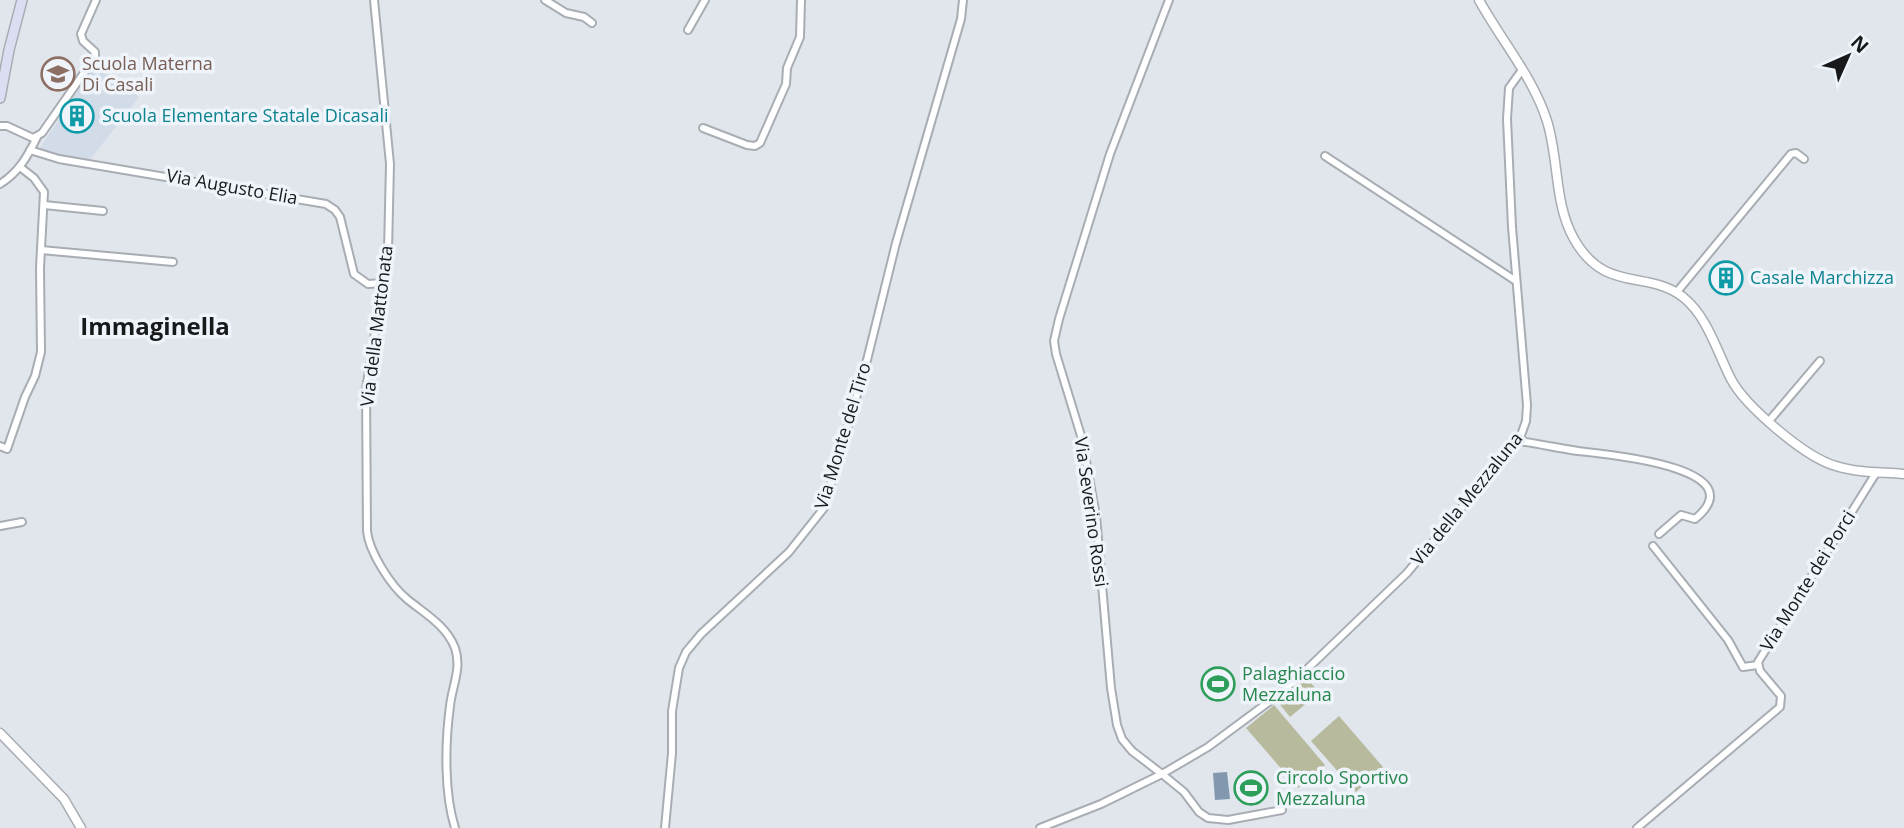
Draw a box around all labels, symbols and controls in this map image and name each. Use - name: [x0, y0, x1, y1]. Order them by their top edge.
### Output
- north arrow: [1813, 21, 1883, 91]
- text: N: [1845, 29, 1875, 59]
- place label: Scuola Materna Di Casali: [82, 51, 213, 96]
- school or university icon: Scuola Materna Di Casali: [39, 55, 77, 93]
- building icon: Scuola Elementare Statale Dicasali: [58, 97, 96, 135]
- place label: Scuola Elementare Statale Dicasali: [102, 103, 389, 127]
- street label: Via Augusto Elia: [165, 163, 300, 209]
- street label: Via della Mattonata: [354, 244, 398, 408]
- building icon: Casale Marchizza: [1707, 259, 1745, 297]
- place label: Casale Marchizza: [1750, 265, 1894, 289]
- district label: Immaginella: [80, 309, 230, 342]
- street label: Via Monte del Tiro: [808, 359, 876, 512]
- street label: Via della Mezzaluna: [1405, 427, 1527, 570]
- street label: Via Severino Rossi: [1070, 435, 1114, 588]
- street label: Via Monte dei Porci: [1754, 506, 1860, 655]
- place label: Palaghiaccio Mezzaluna: [1242, 661, 1345, 706]
- sports icon: Palaghiaccio Mezzaluna: [1199, 665, 1237, 703]
- place label: Circolo Sportivo Mezzaluna: [1276, 765, 1409, 810]
- sports icon: Circolo Sportivo Mezzaluna: [1232, 769, 1270, 807]

